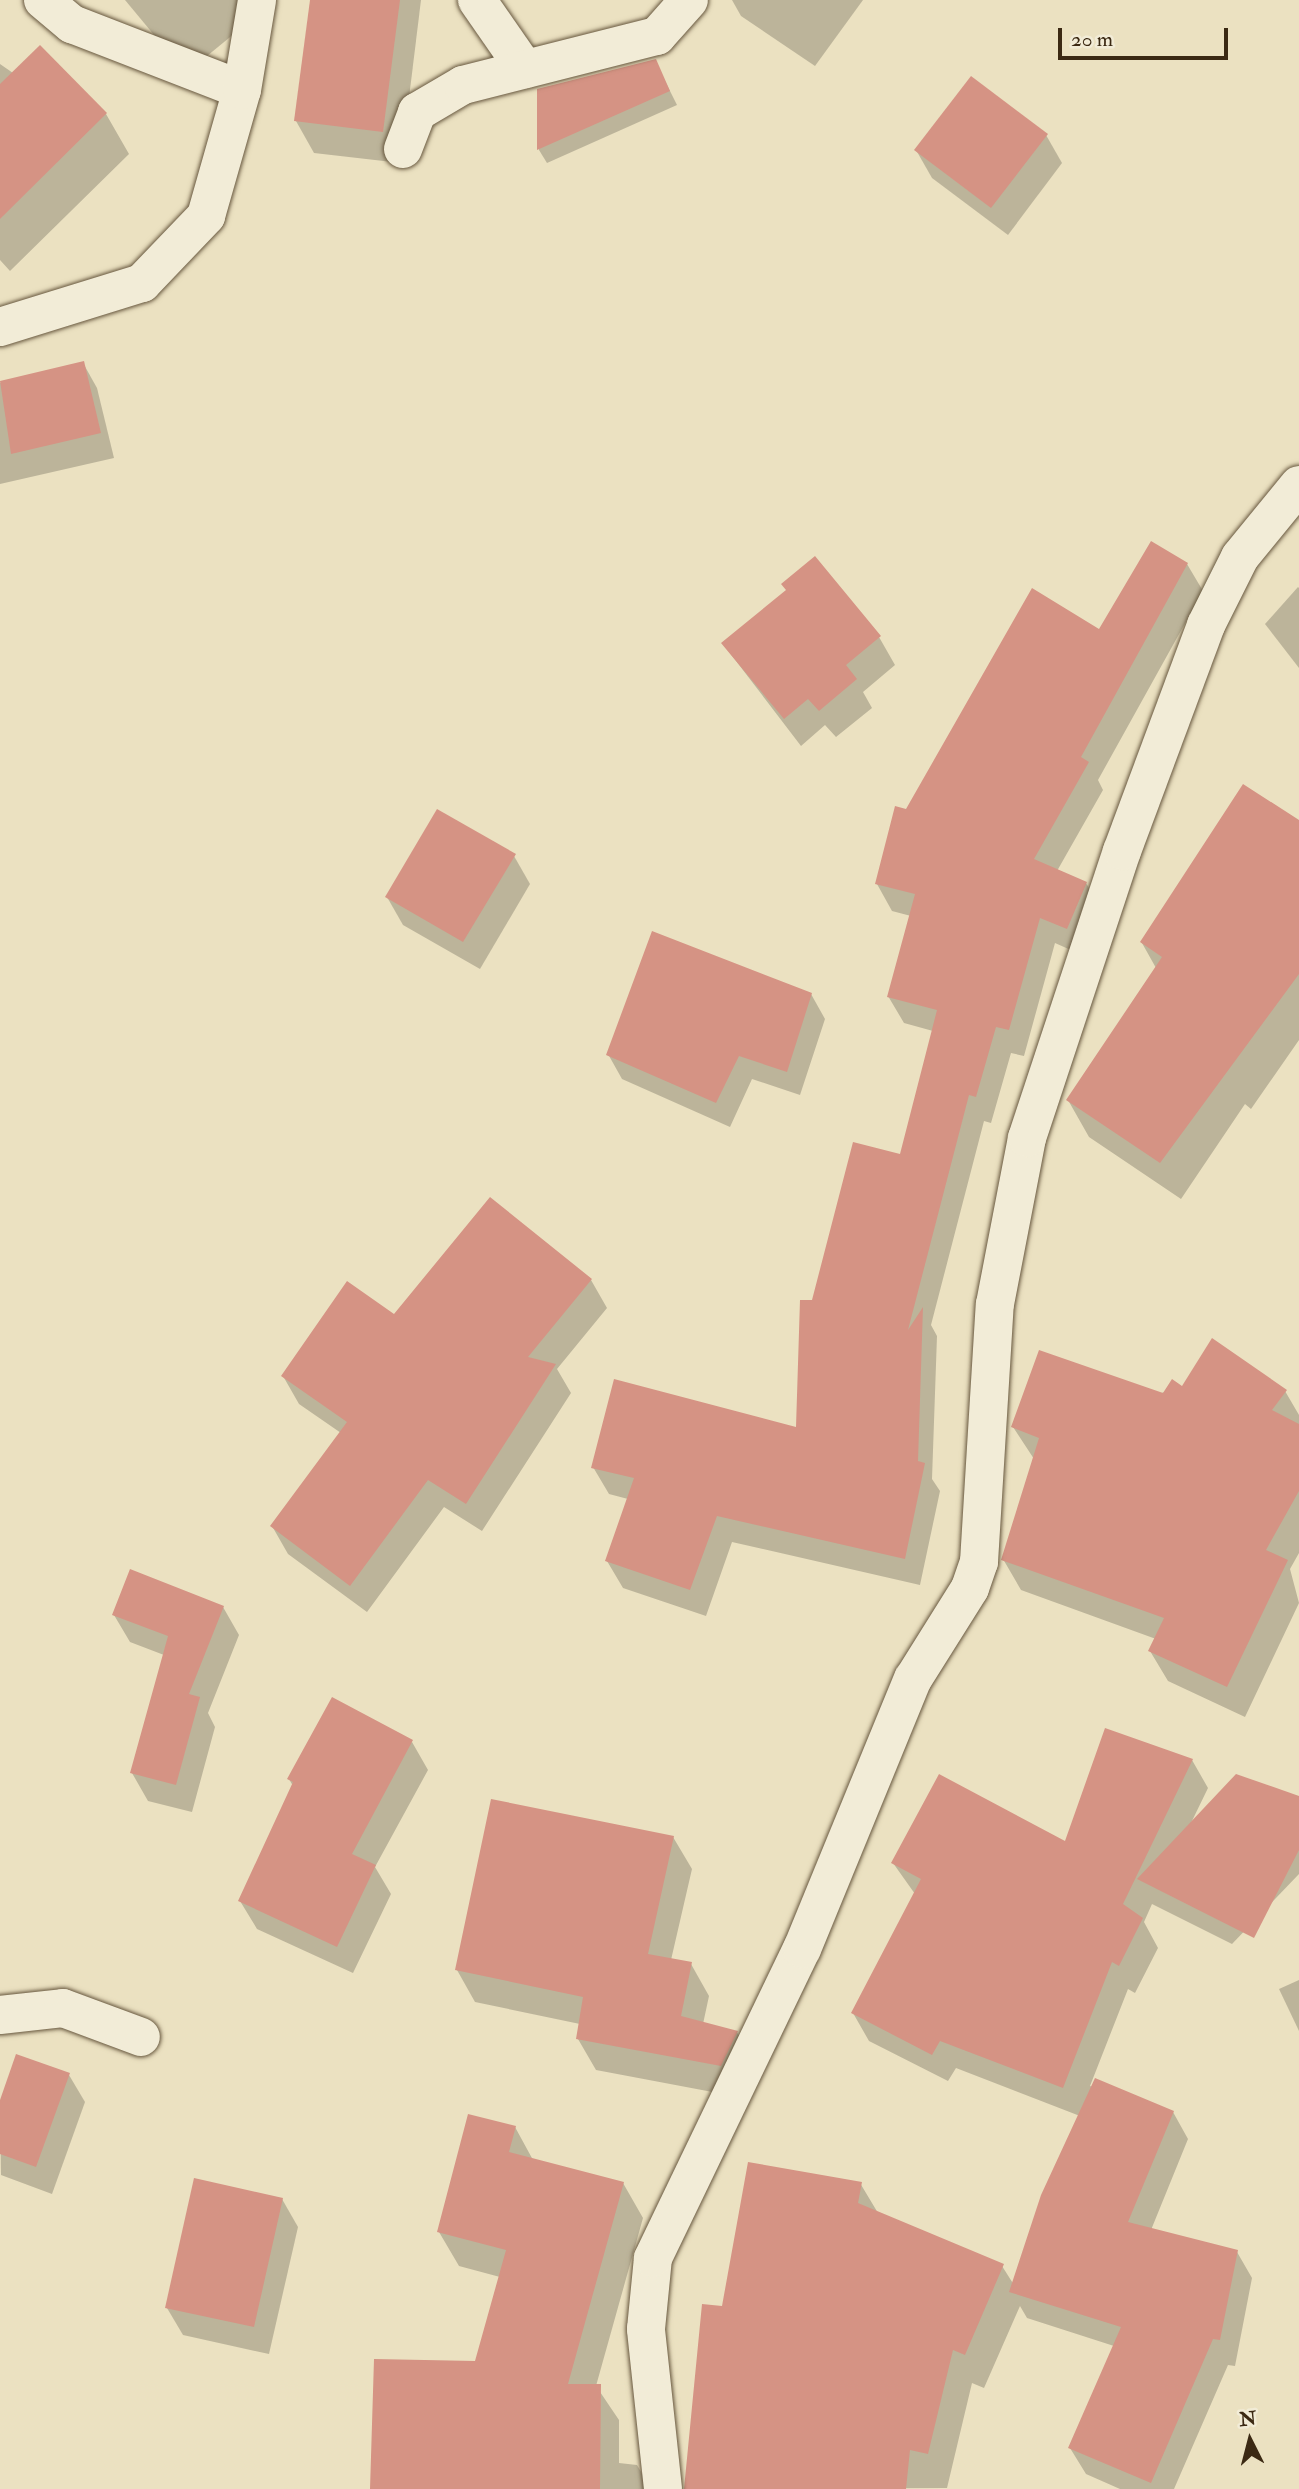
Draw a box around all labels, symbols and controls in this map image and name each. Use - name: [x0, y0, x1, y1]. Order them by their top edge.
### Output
- scale bar: [1061, 14, 1231, 58]
- text: 20 m: [1071, 26, 1113, 53]
- north arrow: [1215, 2405, 1285, 2475]
- text: N: [1238, 2406, 1258, 2432]

